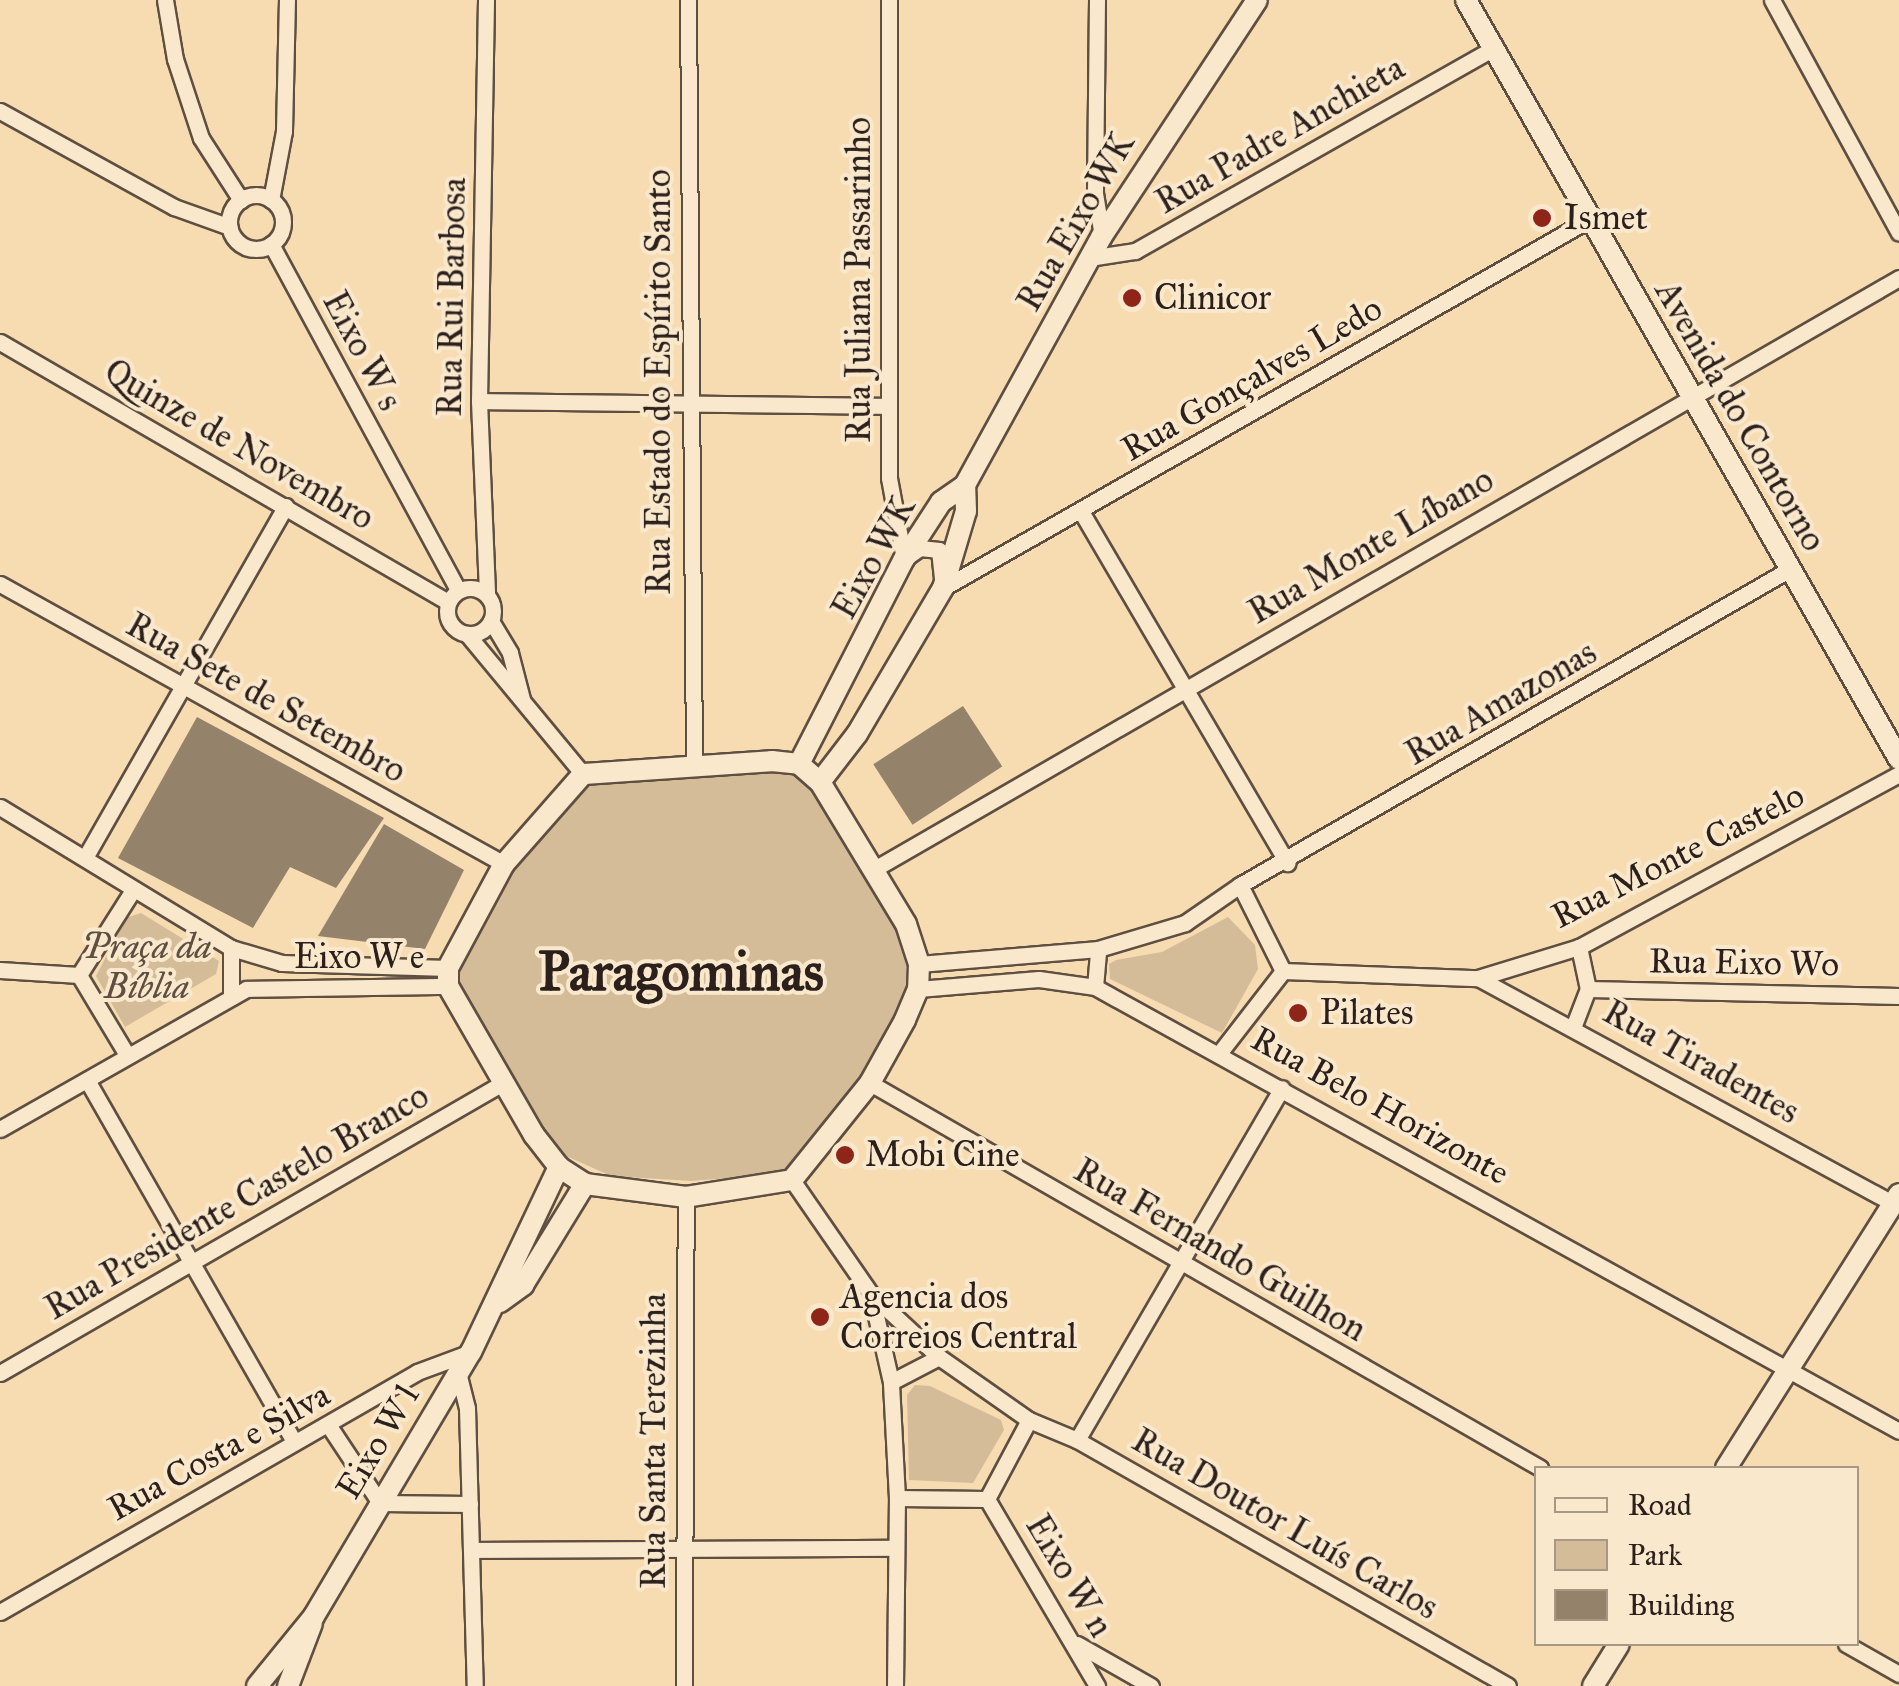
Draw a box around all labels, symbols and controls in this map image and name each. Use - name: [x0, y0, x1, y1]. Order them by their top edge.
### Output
- street label: Rua Padre Anchieta: [1148, 47, 1412, 223]
- street label: Rua Juliana Passarinho: [838, 117, 880, 443]
- street label: Rua Eixo WK: [1008, 125, 1144, 319]
- street label: Rua Estado do Espírito Santo: [638, 169, 680, 595]
- street label: Rua Rui Barbosa: [429, 177, 475, 417]
- place label: Ismet: [1564, 197, 1648, 239]
- marker: Ismet: [1529, 205, 1555, 231]
- street label: Avenida do Contorno: [1646, 273, 1834, 559]
- place label: Clinicor: [1154, 277, 1271, 319]
- street label: Eixo W s: [313, 284, 411, 418]
- marker: Clinicor: [1119, 285, 1145, 311]
- street label: Rua Gonçalves Ledo: [1114, 287, 1390, 471]
- street label: Quinze de Novembro: [97, 351, 381, 539]
- street label: Rua Monte Líbano: [1241, 459, 1501, 633]
- street label: Eixo WK: [823, 489, 925, 627]
- street label: Rua Sete de Setembro: [119, 604, 413, 792]
- street label: Rua Amazonas: [1398, 631, 1604, 775]
- street label: Rua Monte Castelo: [1545, 774, 1811, 938]
- park label: Praça da Bíblia: [82, 926, 212, 1008]
- street label: Eixo W e: [294, 936, 424, 978]
- district label: Paragominas: [538, 939, 824, 1005]
- street label: Rua Eixo Wo: [1649, 940, 1839, 986]
- street label: Rua Tiradentes: [1596, 991, 1806, 1133]
- place label: Pilates: [1320, 992, 1414, 1034]
- marker: Pilates: [1285, 1000, 1311, 1026]
- street label: Rua Belo Horizonte: [1244, 1018, 1516, 1194]
- street label: Rua Presidente Castelo Branco: [38, 1075, 436, 1329]
- place label: Mobi Cine: [865, 1134, 1020, 1176]
- marker: Mobi Cine: [834, 1144, 856, 1166]
- street label: Rua Fernando Guilhon: [1067, 1149, 1373, 1351]
- place label: Agencia dos Correios Central: [840, 1276, 1077, 1358]
- street label: Rua Santa Terezinha: [633, 1293, 675, 1589]
- marker: Agencia dos Correios Central: [809, 1306, 831, 1328]
- street label: Rua Costa e Silva: [101, 1374, 337, 1530]
- street label: Eixo W l: [328, 1377, 428, 1507]
- street label: Rua Doutor Luís Carlos: [1125, 1419, 1445, 1629]
- legend: [1534, 1466, 1859, 1646]
- text: Road: [1628, 1487, 1692, 1523]
- street label: Eixo W n: [1016, 1507, 1122, 1645]
- text: Park: [1628, 1537, 1682, 1573]
- text: Building: [1628, 1587, 1734, 1623]

